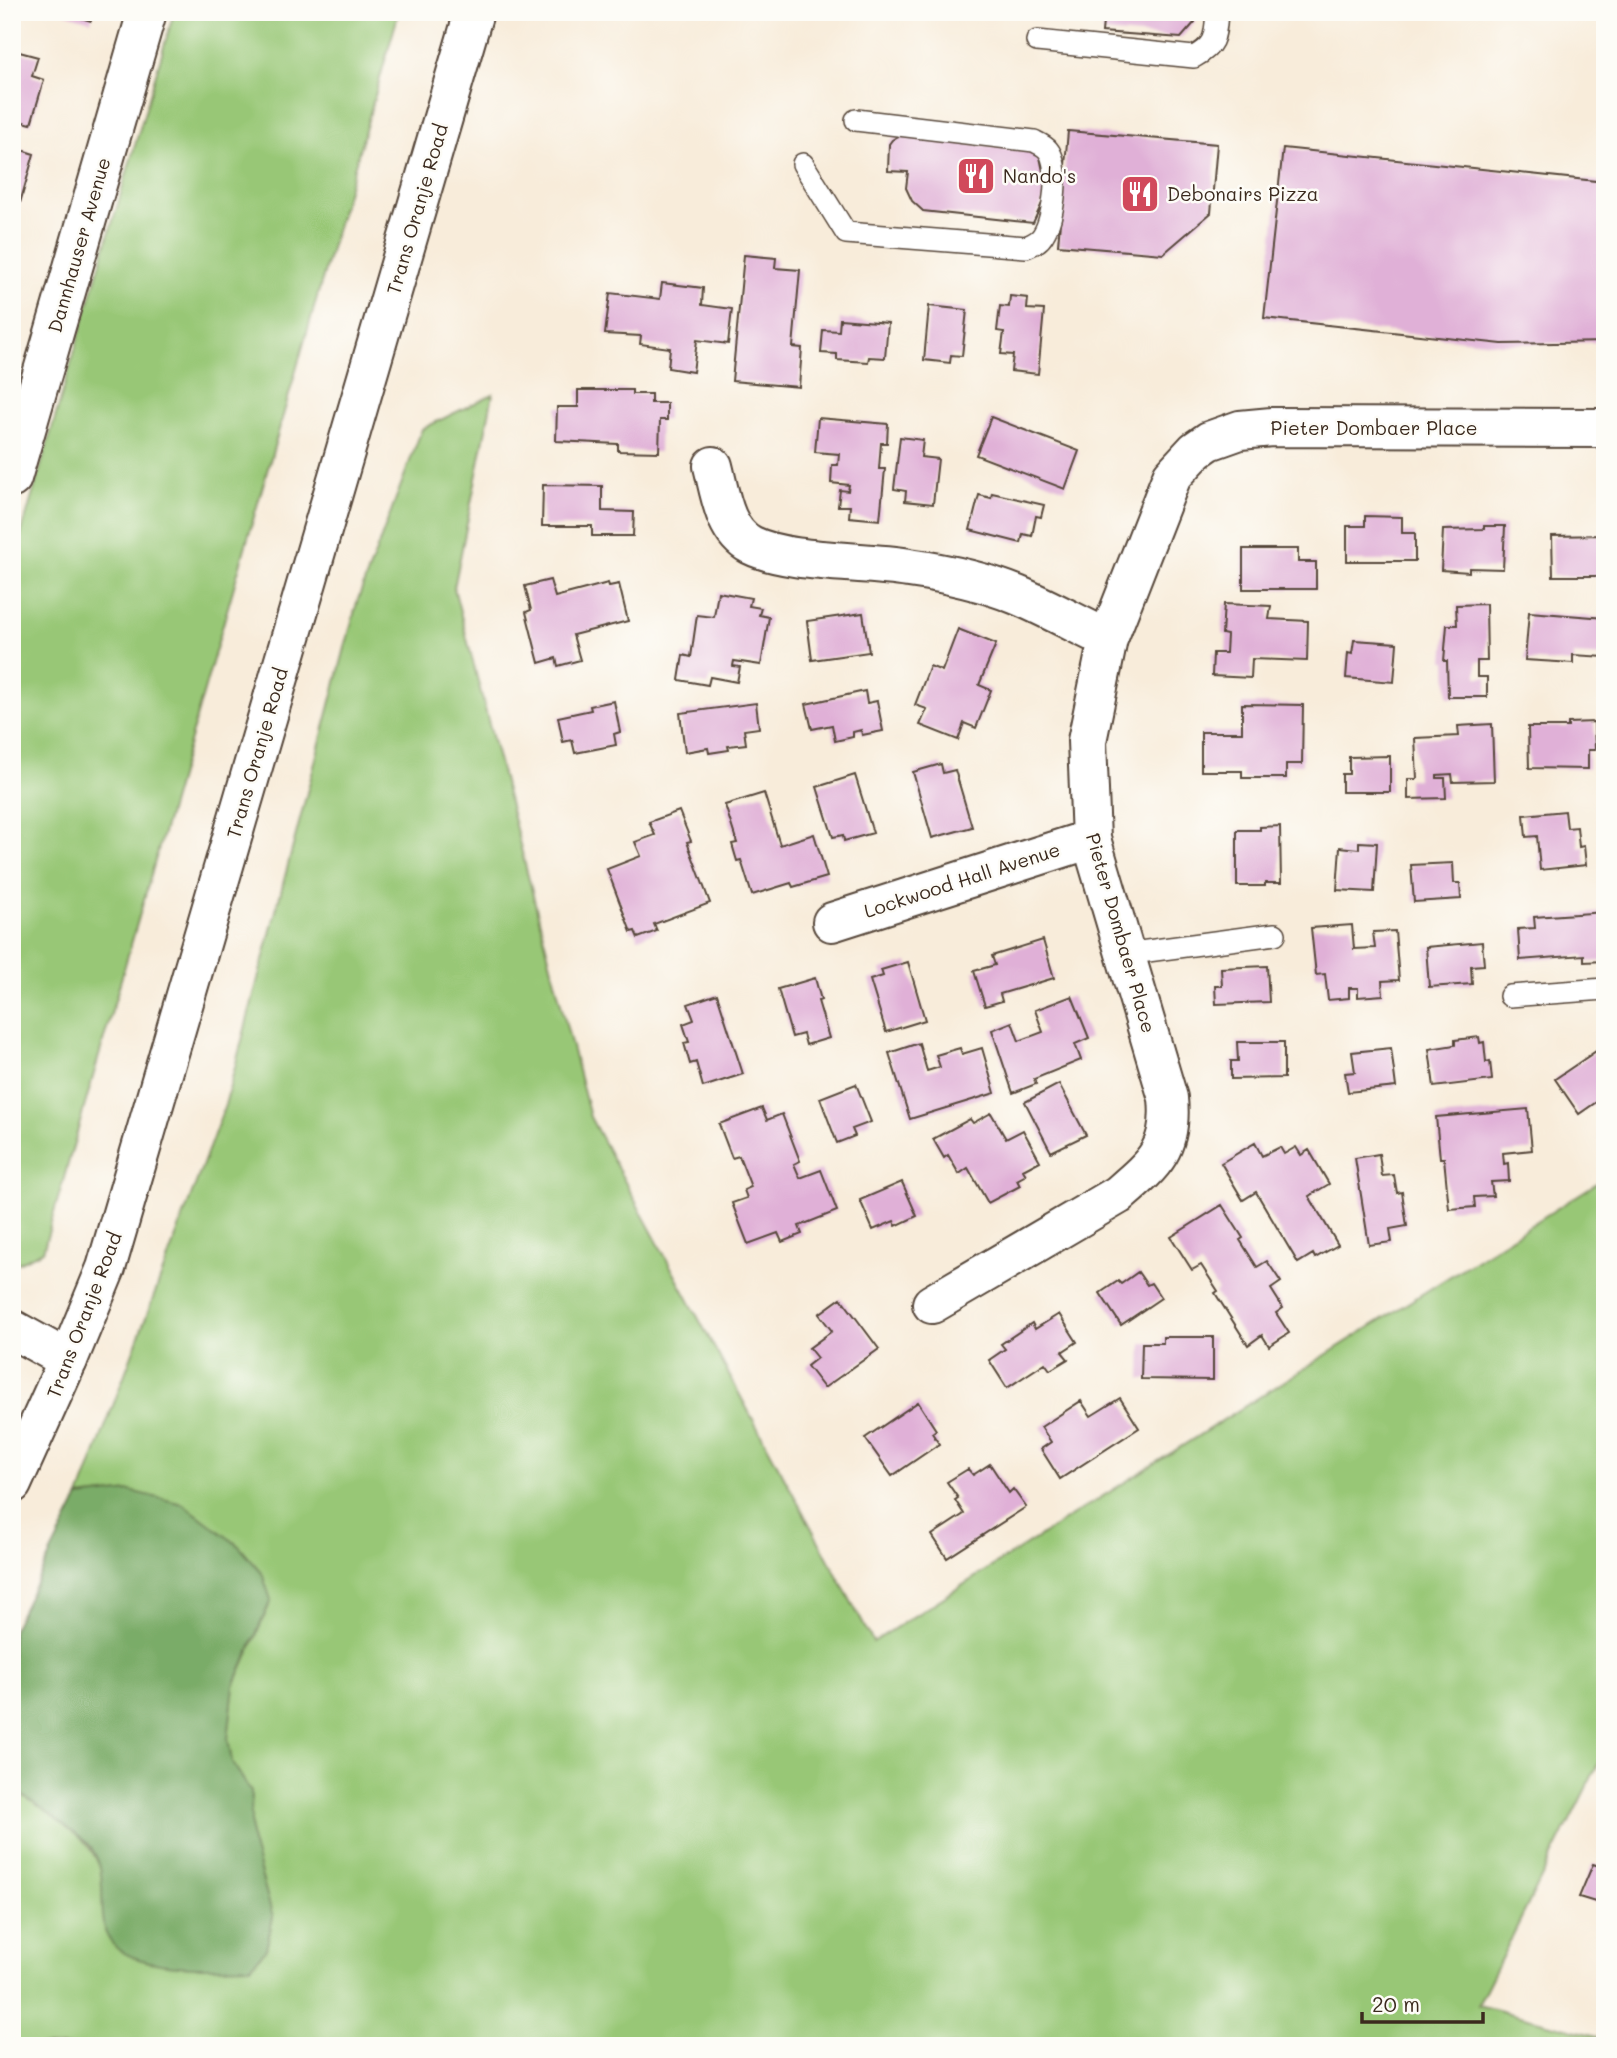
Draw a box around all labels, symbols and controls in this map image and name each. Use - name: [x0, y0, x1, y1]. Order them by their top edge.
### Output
- street label: Trans Oranje Road: [380, 121, 453, 297]
- street label: Dannhauser Avenue: [42, 154, 116, 335]
- restaurant icon: Nando's: [955, 155, 997, 197]
- place label: Nando's: [1003, 163, 1076, 188]
- restaurant icon: Debonairs Pizza: [1119, 173, 1161, 215]
- place label: Debonairs Pizza: [1167, 181, 1319, 206]
- street label: Pieter Dombaer Place: [1271, 415, 1477, 440]
- street label: Trans Oranje Road: [220, 665, 293, 841]
- street label: Pieter Dombaer Place: [1081, 830, 1162, 1036]
- street label: Lockwood Hall Avenue: [861, 836, 1063, 923]
- street label: Trans Oranje Road: [40, 1228, 127, 1402]
- scale bar: [1362, 1981, 1482, 2025]
- text: 20 m: [1372, 1990, 1420, 2017]

